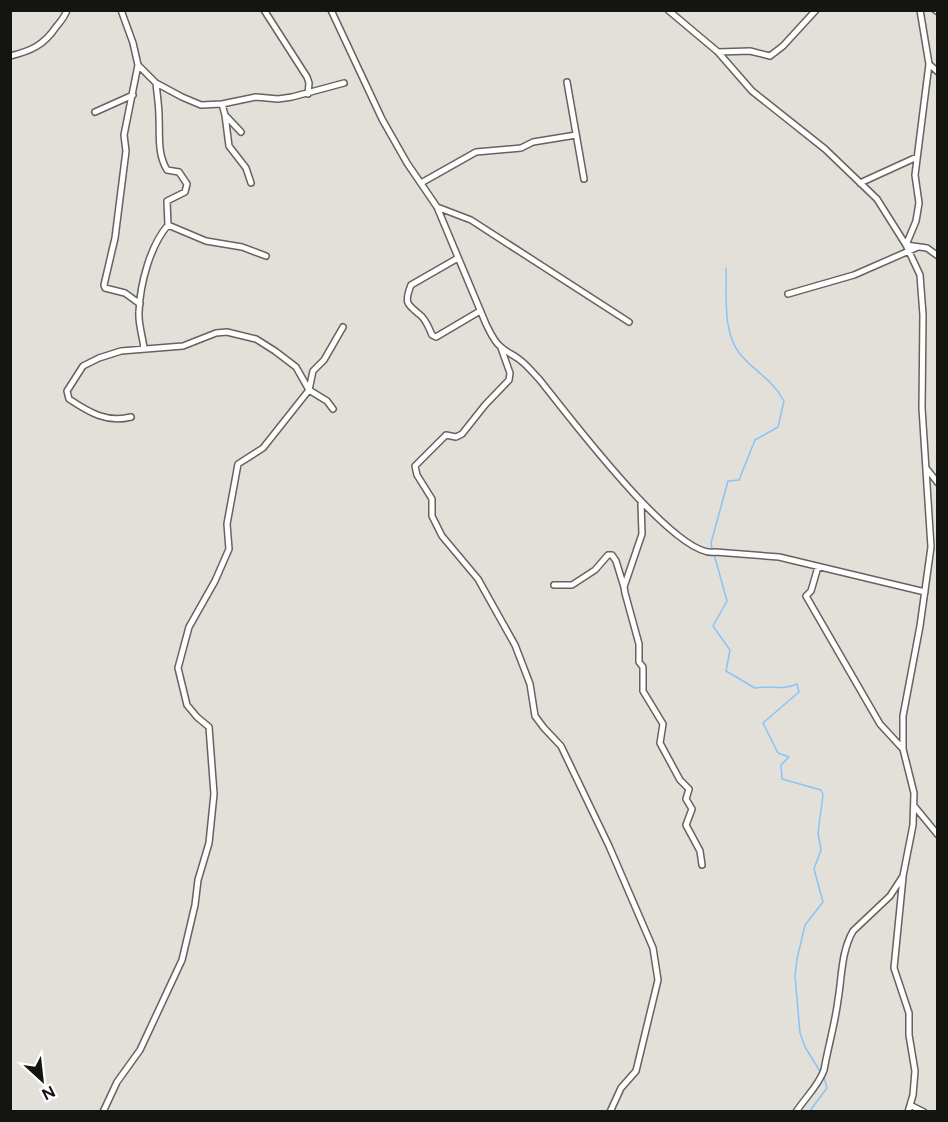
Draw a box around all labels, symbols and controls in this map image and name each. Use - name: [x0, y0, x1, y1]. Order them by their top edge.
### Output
- north arrow: [12, 1050, 72, 1110]
- text: N: [39, 1082, 58, 1104]

